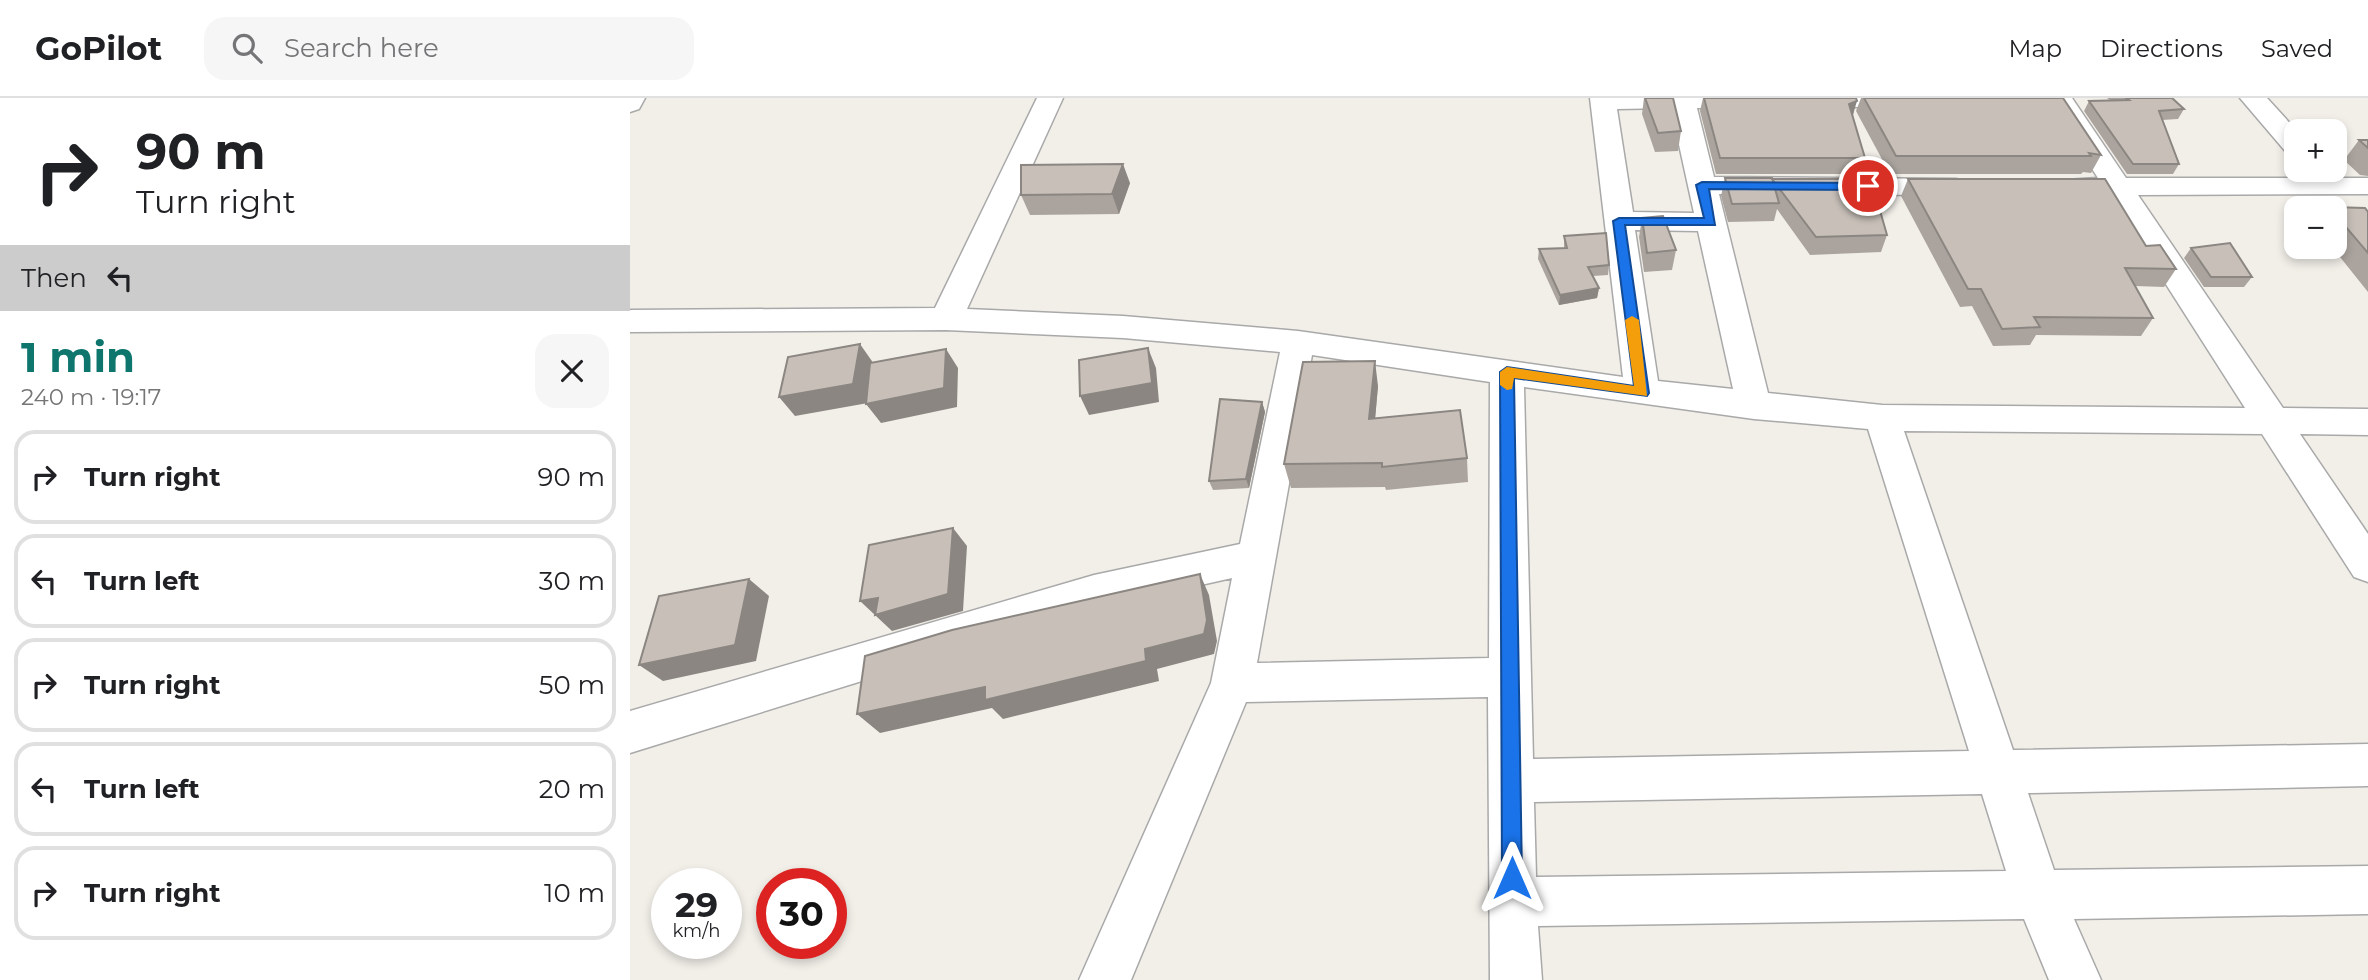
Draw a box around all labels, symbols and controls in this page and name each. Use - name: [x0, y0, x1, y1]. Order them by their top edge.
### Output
- search box: [204, 17, 694, 80]
- text: GoPilot: [35, 28, 162, 68]
- icon: search: [228, 29, 266, 67]
- text: Search here: [284, 32, 439, 64]
- text: Map: [2009, 34, 2062, 63]
- text: Directions: [2100, 34, 2223, 63]
- text: Saved: [2261, 34, 2333, 63]
- map controls: [2284, 119, 2347, 259]
- button: +: [2284, 119, 2347, 182]
- text: 90 m: [136, 122, 266, 181]
- icon: right: [21, 126, 112, 217]
- pin: [1838, 156, 1898, 216]
- icon: arrive: [1849, 167, 1887, 205]
- text: Turn right: [136, 182, 296, 221]
- button: −: [2284, 196, 2347, 259]
- icon: left: [101, 259, 139, 297]
- text: Then: [21, 262, 87, 294]
- text: 1 min: [21, 331, 135, 383]
- button: close: [535, 334, 609, 408]
- text: 240 m · 19:17: [21, 383, 161, 411]
- icon: right: [25, 458, 63, 496]
- text: Turn right: [84, 461, 220, 493]
- text: 90 m: [538, 461, 605, 493]
- icon: left: [25, 562, 63, 600]
- text: Turn left: [84, 565, 200, 597]
- text: 30 m: [539, 565, 605, 597]
- icon: right: [25, 666, 63, 704]
- text: Turn right: [84, 669, 220, 701]
- text: 50 m: [539, 669, 605, 701]
- icon: left: [25, 770, 63, 808]
- text: Turn left: [84, 773, 200, 805]
- text: 20 m: [539, 773, 605, 805]
- position arrow: [1475, 841, 1549, 915]
- speed limit sign: 30: [756, 868, 847, 959]
- icon: right: [25, 874, 63, 912]
- text: Turn right: [84, 877, 220, 909]
- text: 10 m: [544, 877, 605, 909]
- text: 29: [675, 883, 718, 926]
- text: km/h: [672, 920, 721, 942]

